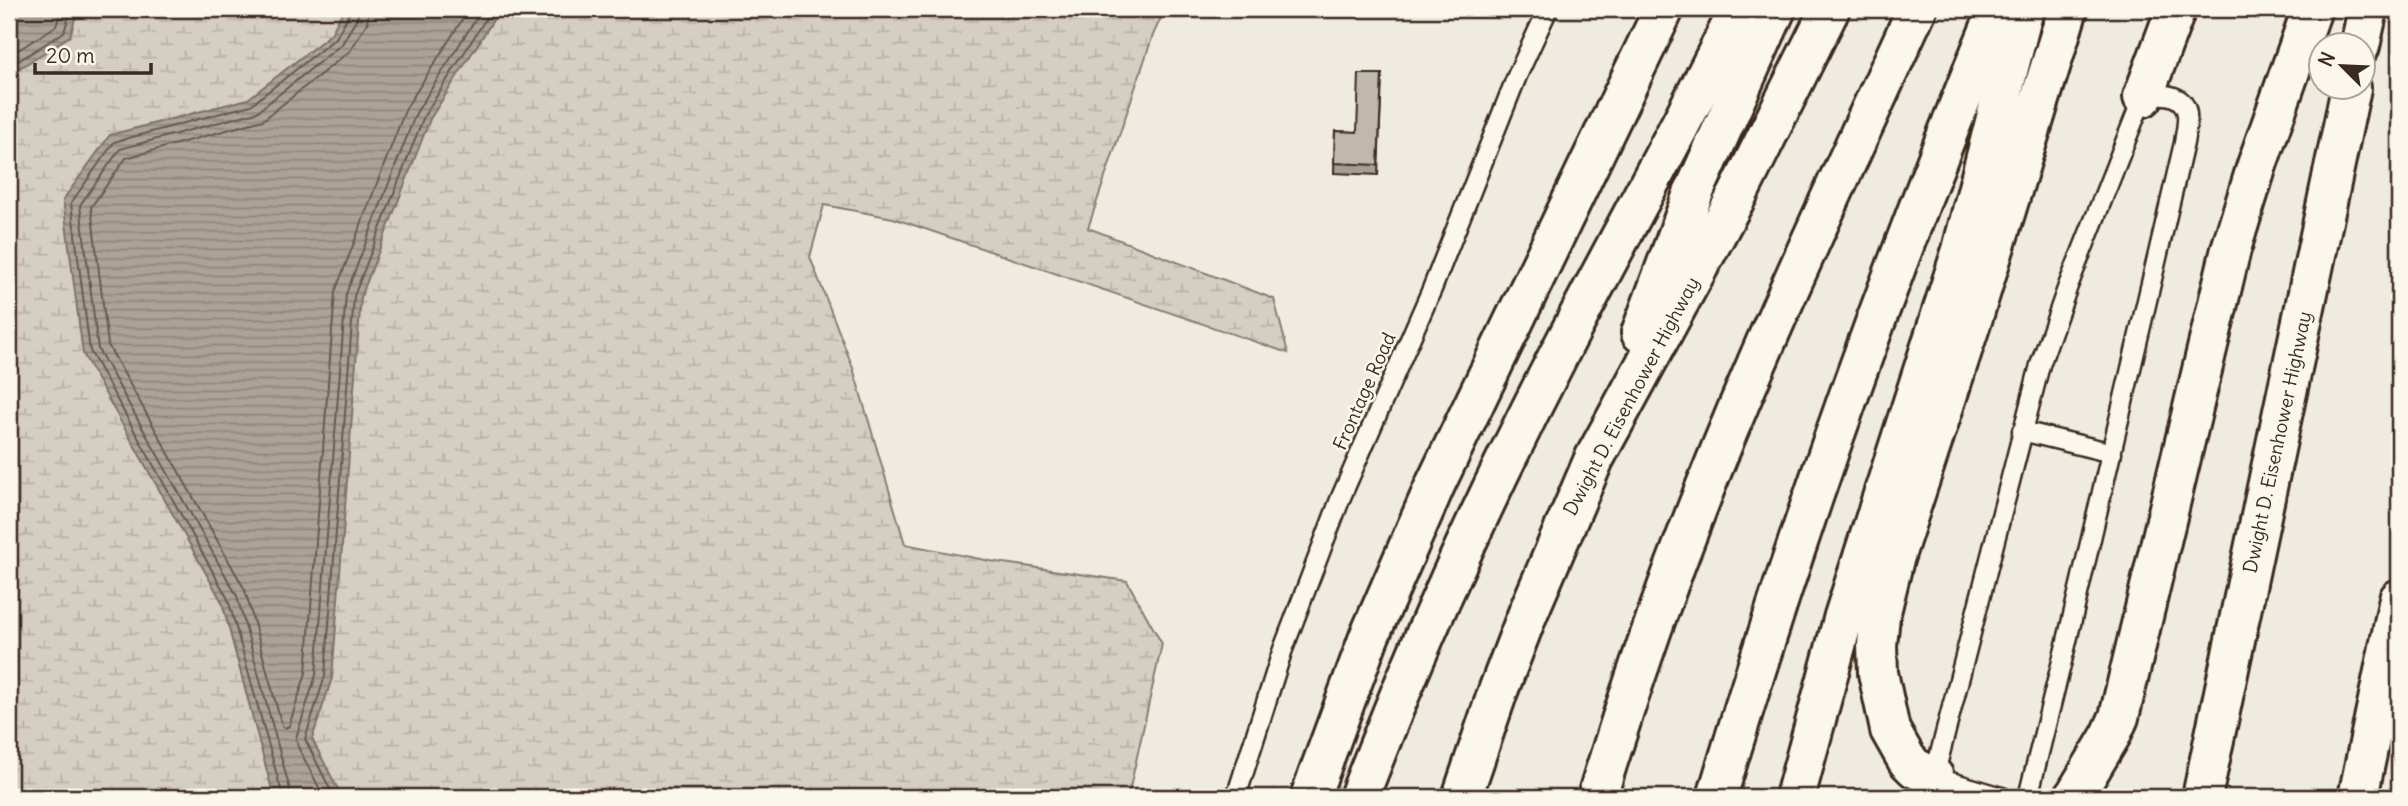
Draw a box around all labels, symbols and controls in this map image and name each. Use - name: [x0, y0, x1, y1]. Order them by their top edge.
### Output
- scale bar: [35, 32, 150, 76]
- north arrow: [2306, 32, 2376, 102]
- text: 20 m: [46, 42, 95, 69]
- text: N: [2313, 48, 2340, 70]
- street label: Dwight D. Eisenhower Highway: [1558, 273, 1704, 519]
- street label: Dwight D. Eisenhower Highway: [2238, 309, 2316, 575]
- street label: Frontage Road: [1327, 328, 1401, 454]

